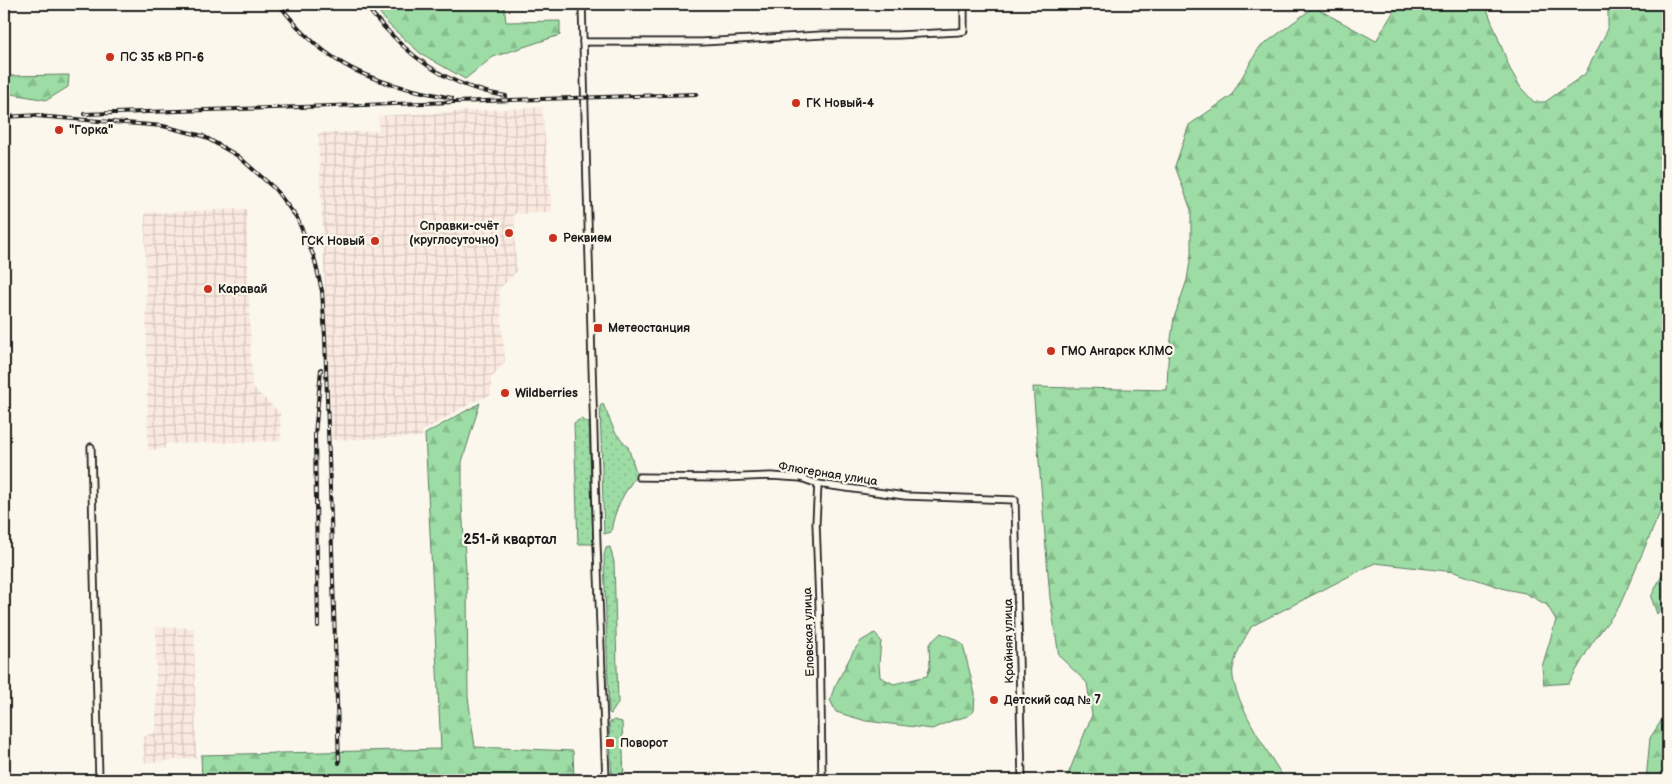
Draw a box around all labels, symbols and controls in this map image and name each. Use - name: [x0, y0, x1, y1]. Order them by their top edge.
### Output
- place label: ПС 35 кВ РП-6: [120, 50, 204, 65]
- marker: ПС 35 кВ РП-6: [104, 51, 116, 63]
- place label: ГК Новый-4: [806, 96, 874, 111]
- marker: ГК Новый-4: [790, 97, 802, 109]
- place label: "Горка": [69, 123, 113, 138]
- marker: "Горка": [53, 124, 65, 136]
- place label: Справки-счёт (круглосуточно): [409, 219, 499, 248]
- marker: Справки-счёт (круглосуточно): [503, 227, 515, 239]
- place label: Реквием: [563, 231, 612, 246]
- marker: Реквием: [547, 232, 559, 244]
- place label: ГСК Новый: [301, 234, 365, 249]
- marker: ГСК Новый: [369, 235, 381, 247]
- place label: Каравай: [218, 282, 268, 297]
- marker: Каравай: [202, 283, 214, 295]
- place label: Метеостанция: [608, 321, 690, 336]
- marker: Метеостанция: [592, 322, 604, 334]
- place label: ГМО Ангарск КЛМС: [1061, 344, 1173, 359]
- marker: ГМО Ангарск КЛМС: [1045, 345, 1057, 357]
- place label: Wildberries: [515, 386, 578, 401]
- marker: Wildberries: [499, 387, 511, 399]
- street label: Флюгерная улица: [777, 459, 879, 489]
- district label: 251-й квартал: [463, 531, 557, 548]
- street label: Еловская улица: [800, 587, 818, 677]
- street label: Крайняя улица: [1001, 598, 1017, 684]
- place label: Детский сад № 7: [1004, 693, 1101, 708]
- marker: Детский сад № 7: [988, 694, 1000, 706]
- place label: Поворот: [620, 736, 668, 751]
- marker: Поворот: [604, 737, 616, 749]

